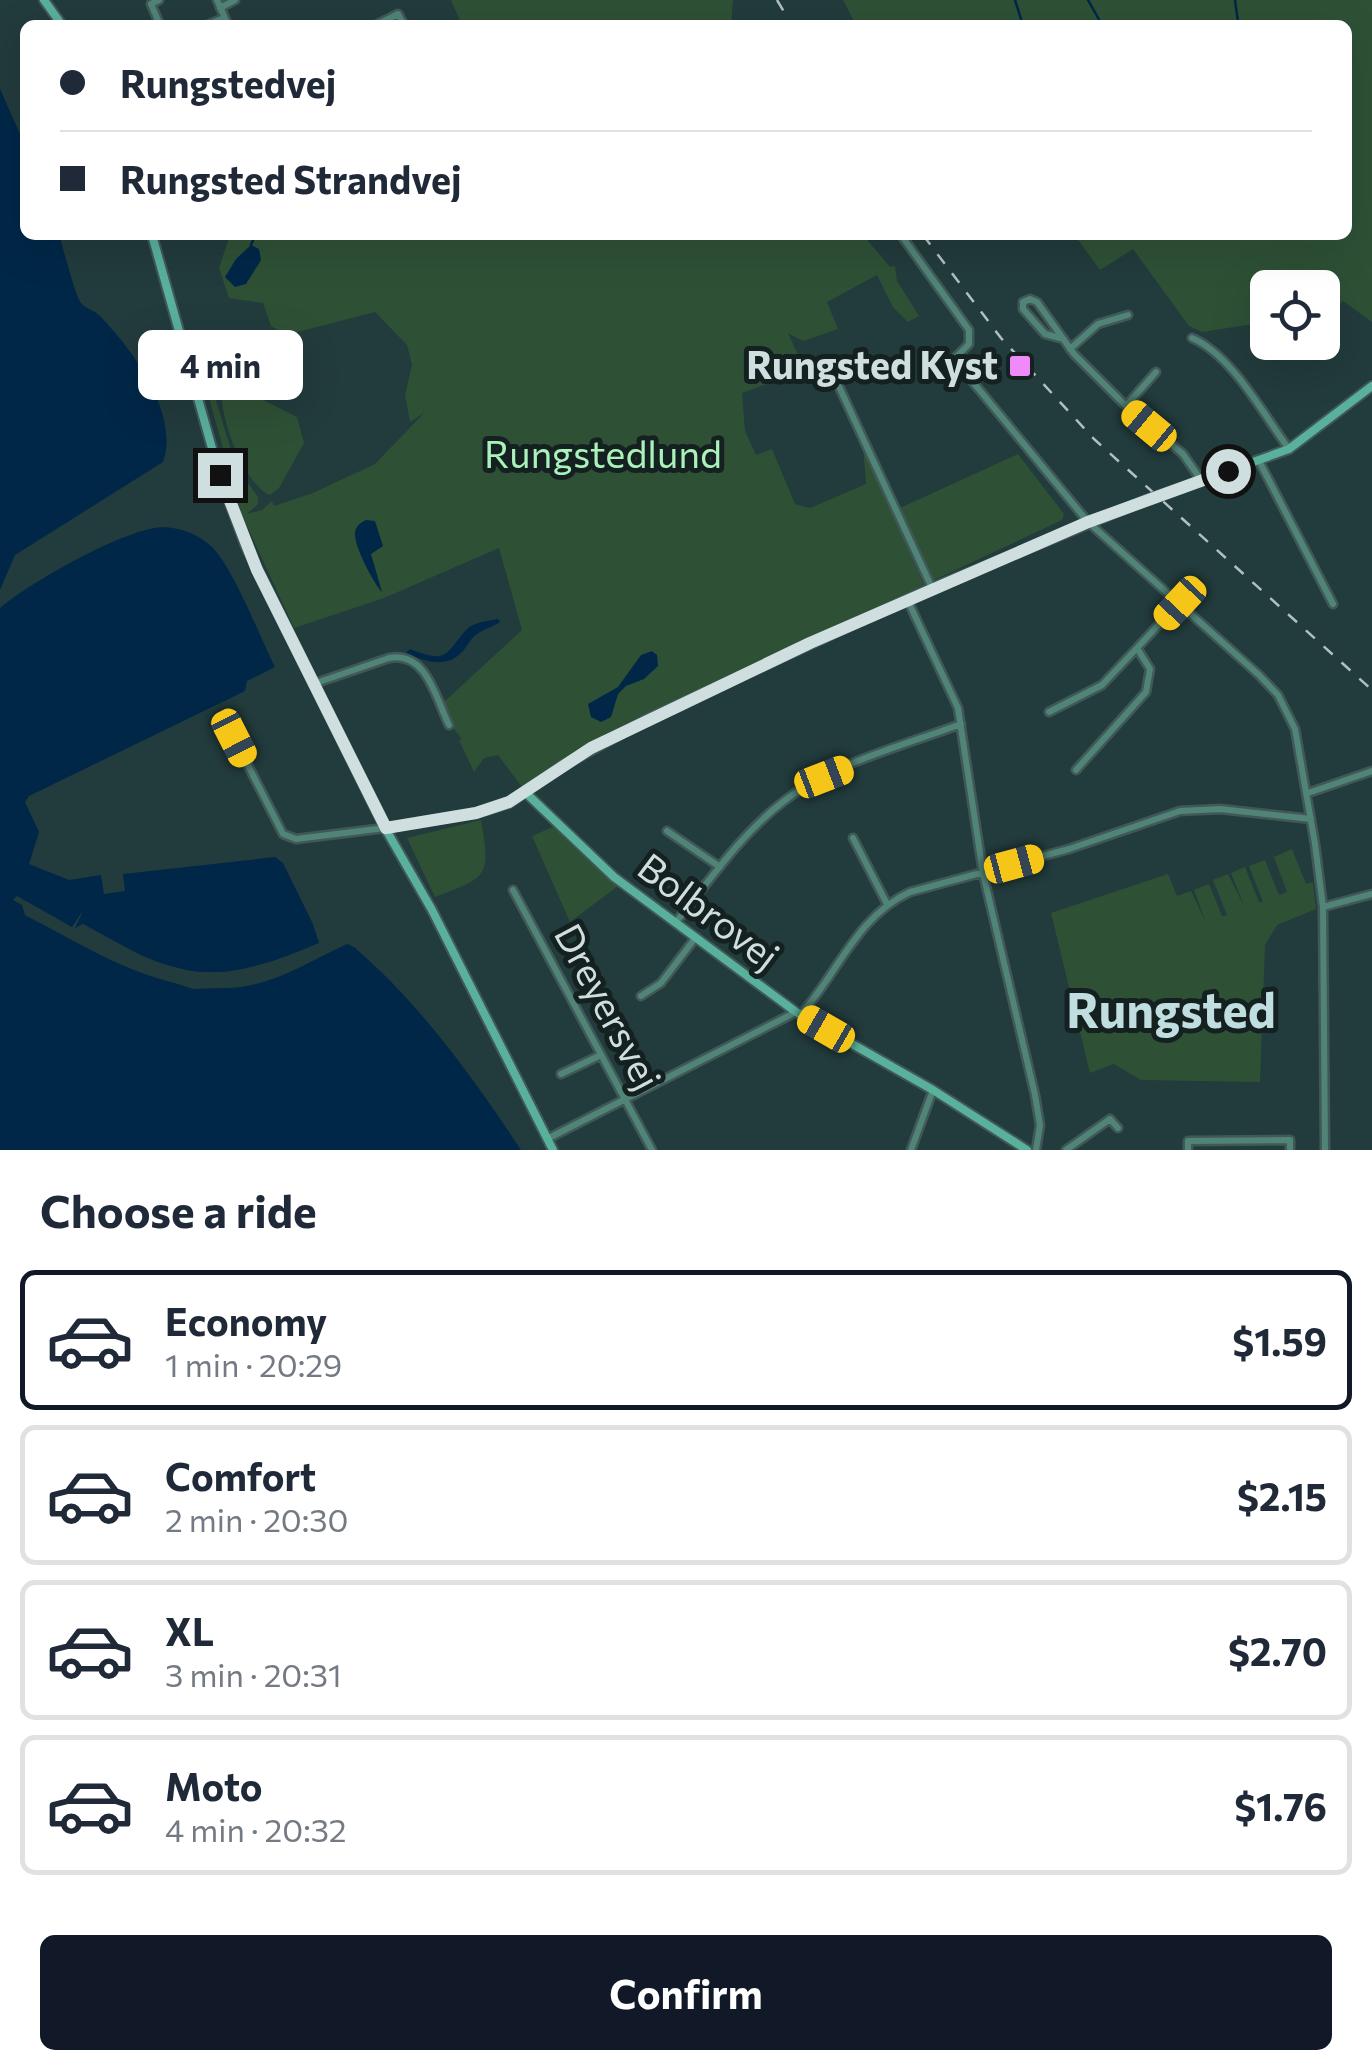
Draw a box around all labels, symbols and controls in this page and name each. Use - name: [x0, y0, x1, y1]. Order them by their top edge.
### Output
- text: Rungstedvej: [120, 59, 336, 106]
- text: Rungsted Strandvej: [120, 155, 462, 202]
- map controls: [1250, 270, 1340, 360]
- button: locate: [1250, 270, 1340, 360]
- callout: 4 min: [138, 330, 302, 400]
- place label: Rungsted Kyst: [746, 340, 998, 387]
- text: 4 min: [180, 345, 261, 385]
- marker: Rungsted Kyst: [1007, 353, 1033, 379]
- car: [1116, 395, 1182, 457]
- park label: Rungstedlund: [484, 429, 722, 476]
- route start: [1206, 449, 1251, 494]
- route end: [198, 453, 243, 498]
- car: [1149, 571, 1211, 635]
- car: [207, 704, 261, 772]
- car: [791, 752, 857, 802]
- street label: Bolbrovej: [630, 842, 789, 978]
- car: [981, 842, 1047, 886]
- street label: Dreyersvej: [546, 915, 672, 1097]
- district label: Rungsted: [1066, 979, 1276, 1038]
- car: [793, 1001, 859, 1057]
- text: Choose a ride: [40, 1182, 317, 1237]
- icon: car: [45, 1295, 135, 1385]
- text: Economy: [165, 1297, 327, 1344]
- text: $1.59: [1232, 1317, 1327, 1364]
- text: 1 min · 20:29: [165, 1344, 342, 1384]
- icon: car: [45, 1450, 135, 1540]
- text: Comfort: [165, 1452, 316, 1499]
- text: $2.15: [1237, 1472, 1327, 1519]
- text: 2 min · 20:30: [165, 1499, 348, 1539]
- icon: car: [45, 1605, 135, 1695]
- text: XL: [165, 1607, 214, 1654]
- text: $2.70: [1228, 1627, 1327, 1674]
- text: 3 min · 20:31: [165, 1654, 342, 1694]
- icon: car: [45, 1760, 135, 1850]
- text: Moto: [165, 1762, 263, 1809]
- text: $1.76: [1234, 1782, 1327, 1829]
- text: 4 min · 20:32: [165, 1809, 347, 1849]
- button: Confirm: [40, 1935, 1332, 2050]

